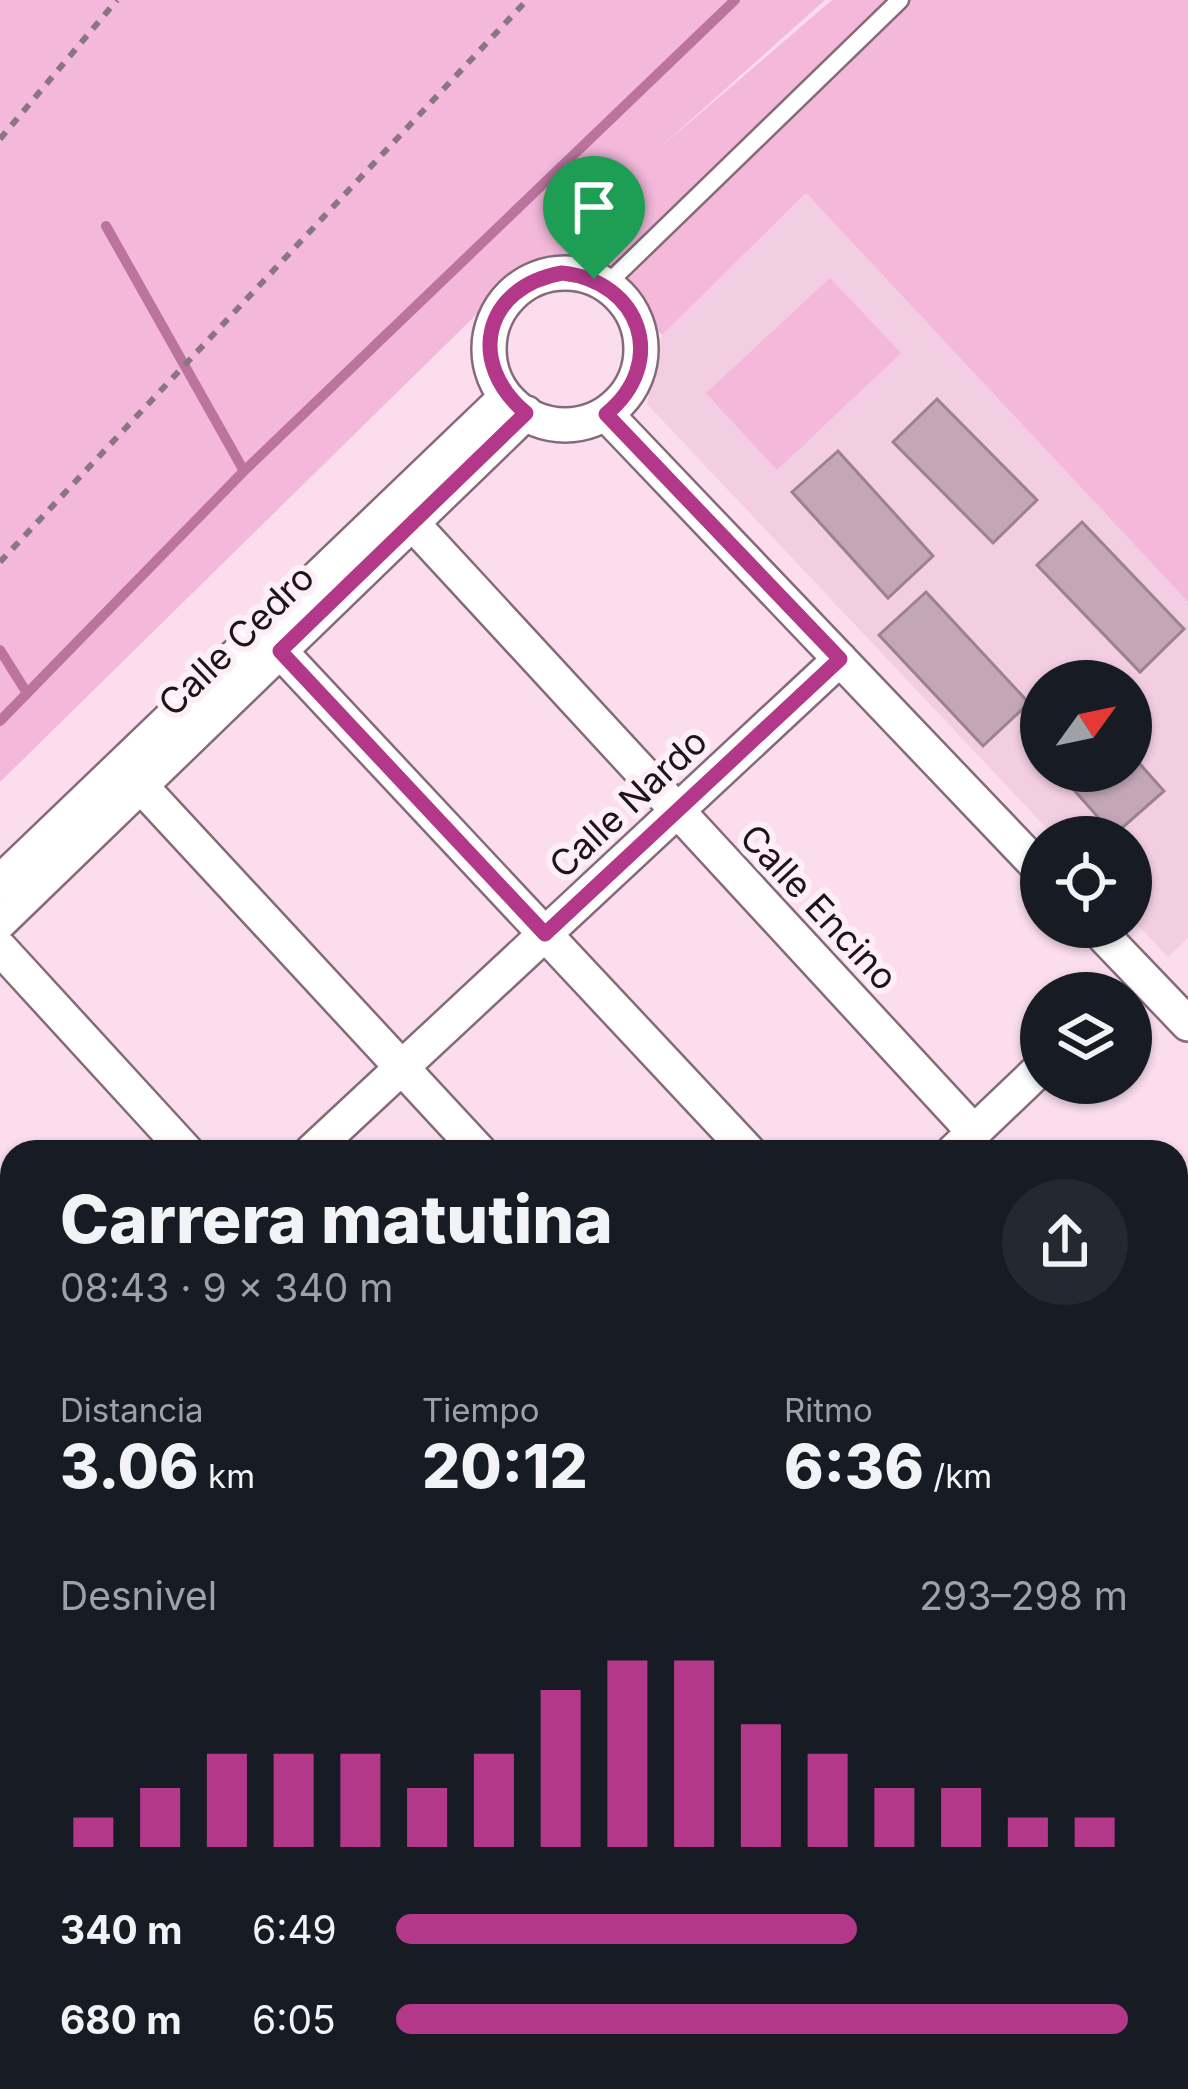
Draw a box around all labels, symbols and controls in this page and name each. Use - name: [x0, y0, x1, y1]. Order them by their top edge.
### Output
- pin: [543, 156, 645, 279]
- icon: arrive: [561, 174, 627, 240]
- street label: Calle Cedro: [149, 555, 323, 725]
- north arrow: [1020, 660, 1152, 792]
- map controls: [1020, 660, 1152, 1104]
- street label: Calle Nardo: [540, 719, 716, 887]
- street label: Calle Encino: [731, 815, 907, 999]
- button: locate: [1020, 816, 1152, 948]
- button: layers: [1020, 972, 1152, 1104]
- text: Carrera matutina: [60, 1179, 613, 1259]
- button: share: [1002, 1179, 1128, 1305]
- text: 08:43 · 9 × 340 m: [60, 1264, 393, 1311]
- text: Distancia: [60, 1390, 204, 1430]
- text: Tiempo: [422, 1390, 539, 1430]
- text: Ritmo: [784, 1390, 873, 1430]
- text: 3.06: [60, 1430, 199, 1502]
- text: 20:12: [422, 1430, 588, 1502]
- text: 6:36: [784, 1430, 924, 1502]
- text: km: [199, 1456, 255, 1496]
- text: /km: [924, 1456, 992, 1496]
- text: Desnivel: [60, 1572, 217, 1619]
- text: 293–298 m: [919, 1572, 1128, 1619]
- text: 340 m: [60, 1906, 183, 1953]
- text: 6:49: [252, 1906, 337, 1953]
- text: 680 m: [60, 1996, 182, 2043]
- text: 6:05: [252, 1996, 336, 2043]

